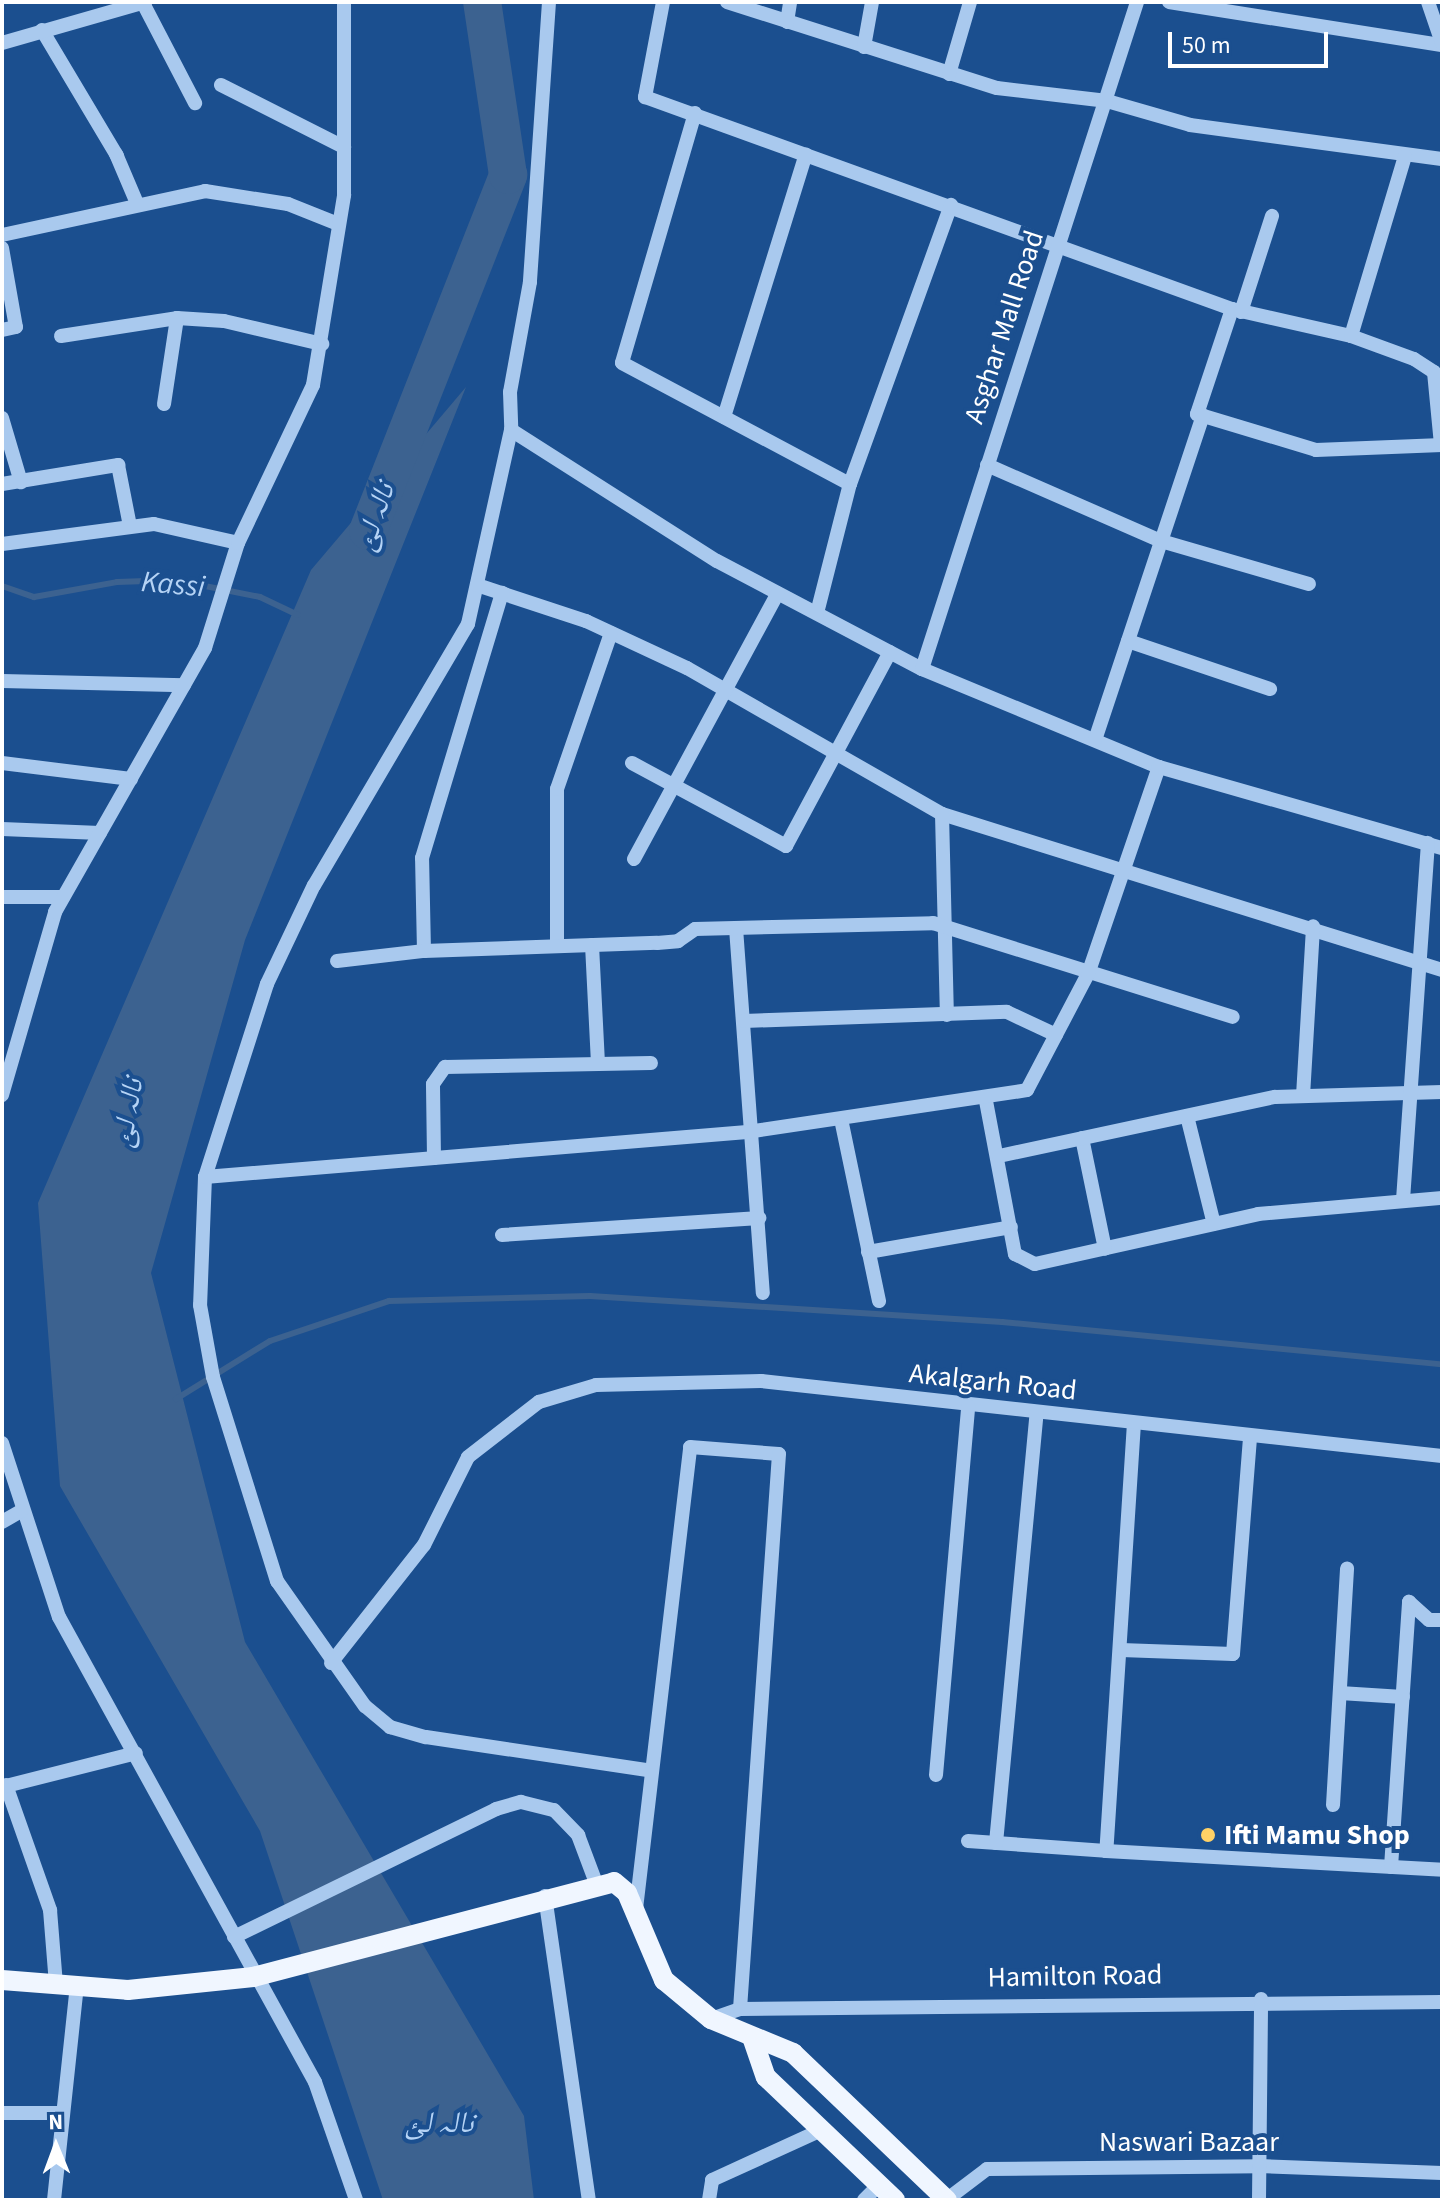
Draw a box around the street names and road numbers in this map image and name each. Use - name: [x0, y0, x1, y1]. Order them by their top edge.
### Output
- street label: Asghar Mall Road: [957, 226, 1051, 428]
- street label: Akalgarh Road: [907, 1356, 1079, 1408]
- street label: Hamilton Road: [987, 1958, 1163, 1994]
- street label: Naswari Bazaar: [1099, 2125, 1279, 2159]

